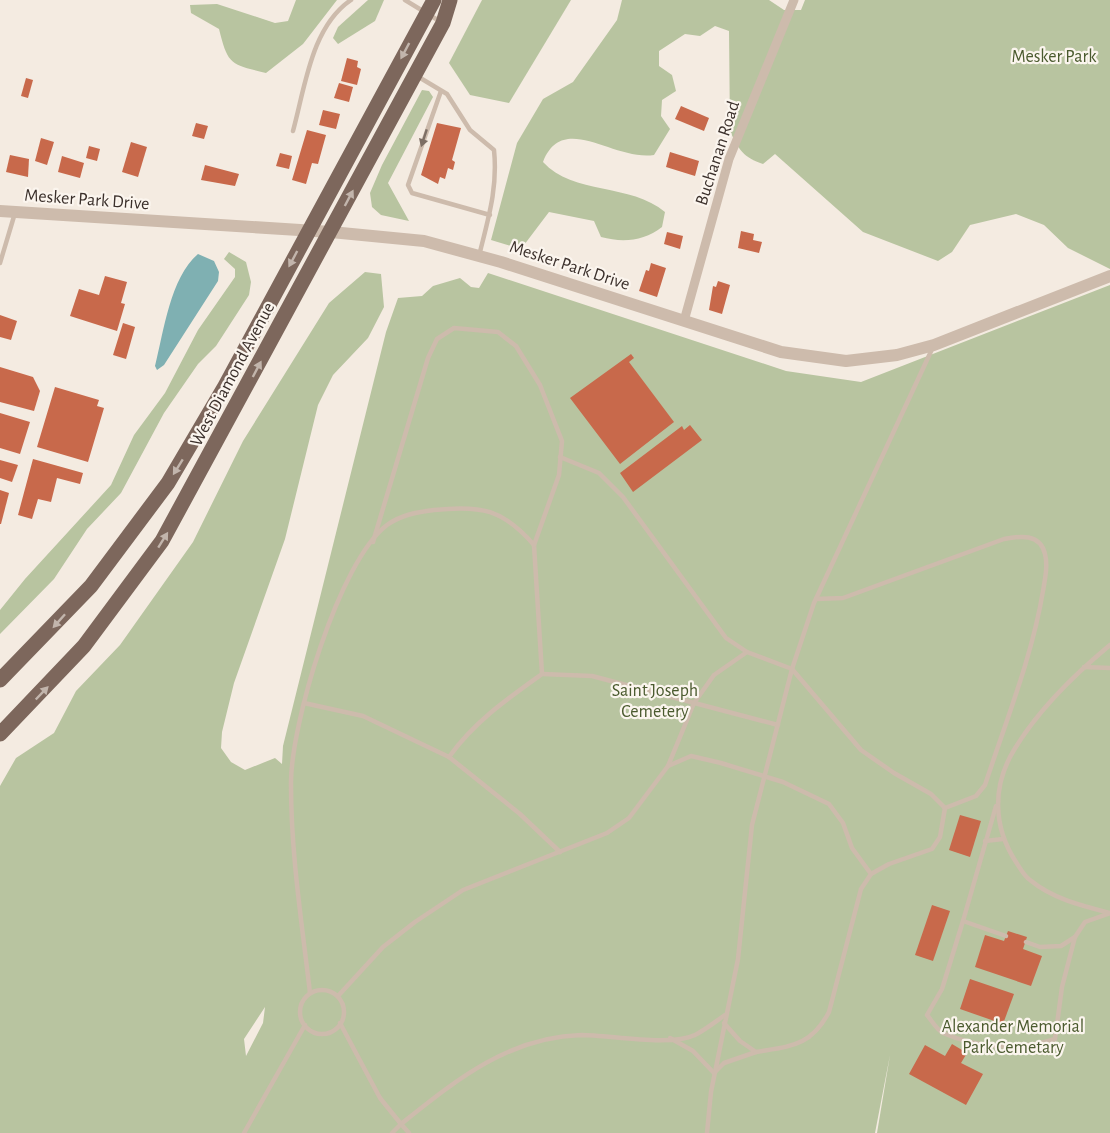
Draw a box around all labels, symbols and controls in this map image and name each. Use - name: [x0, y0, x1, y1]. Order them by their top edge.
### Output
- one-way arrow: [400, 42, 410, 59]
- park label: Mesker Park: [1012, 48, 1097, 66]
- street label: Buchanan Road: [693, 99, 743, 208]
- one-way arrow: [418, 129, 428, 147]
- street label: Mesker Park Drive: [24, 187, 150, 213]
- one-way arrow: [344, 189, 354, 206]
- street label: Mesker Park Drive: [507, 238, 632, 294]
- one-way arrow: [288, 251, 298, 268]
- street label: West Diamond Avenue: [187, 300, 278, 449]
- one-way arrow: [252, 361, 262, 378]
- one-way arrow: [173, 458, 184, 475]
- one-way arrow: [157, 532, 168, 548]
- one-way arrow: [53, 613, 66, 628]
- park label: Saint Joseph Cemetery: [612, 682, 698, 721]
- one-way arrow: [35, 685, 49, 700]
- park label: Alexander Memorial Park Cemetary: [942, 1018, 1084, 1057]

